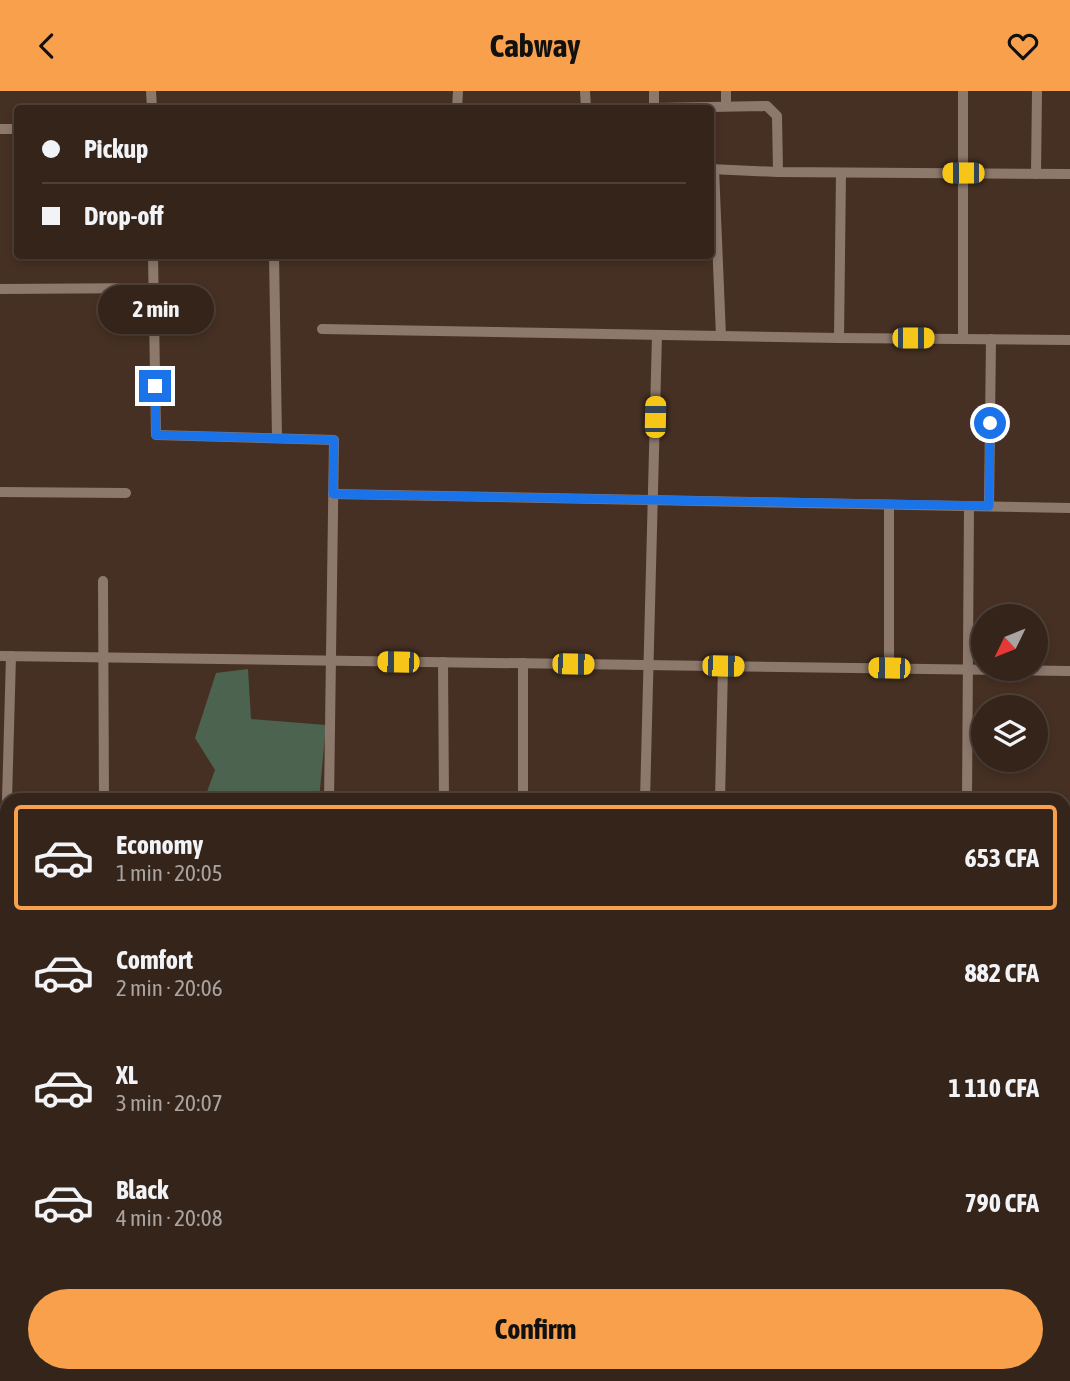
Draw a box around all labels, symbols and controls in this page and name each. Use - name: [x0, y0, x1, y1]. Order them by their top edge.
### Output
- icon: back: [28, 27, 66, 65]
- text: Cabway: [490, 27, 580, 64]
- icon: heart: [1004, 27, 1042, 65]
- text: Pickup: [84, 134, 148, 164]
- car: [943, 163, 985, 184]
- text: Drop-off: [84, 201, 164, 231]
- callout: 2 min: [97, 285, 213, 334]
- text: 2 min: [133, 296, 179, 322]
- car: [893, 328, 935, 349]
- route end: [139, 370, 171, 402]
- car: [645, 396, 666, 438]
- route start: [974, 407, 1006, 439]
- north arrow: [971, 604, 1048, 681]
- map controls: [971, 604, 1048, 772]
- car: [377, 651, 420, 673]
- car: [552, 653, 595, 675]
- car: [702, 655, 745, 677]
- car: [868, 657, 911, 679]
- button: layers: [971, 695, 1048, 772]
- icon: car: [32, 826, 95, 889]
- text: Economy: [116, 830, 203, 860]
- text: 653 CFA: [964, 843, 1039, 873]
- text: 1 min · 20:05: [116, 860, 222, 886]
- icon: car: [32, 941, 95, 1004]
- text: Comfort: [116, 945, 193, 975]
- text: 882 CFA: [964, 958, 1039, 988]
- text: 2 min · 20:06: [116, 975, 222, 1001]
- icon: car: [32, 1056, 95, 1119]
- text: XL: [116, 1060, 138, 1090]
- text: 1 110 CFA: [949, 1073, 1039, 1103]
- text: 3 min · 20:07: [116, 1090, 222, 1116]
- icon: car: [32, 1171, 95, 1234]
- text: Black: [116, 1175, 168, 1205]
- text: 790 CFA: [964, 1188, 1039, 1218]
- text: 4 min · 20:08: [116, 1205, 222, 1231]
- button: Confirm: [28, 1289, 1043, 1369]

